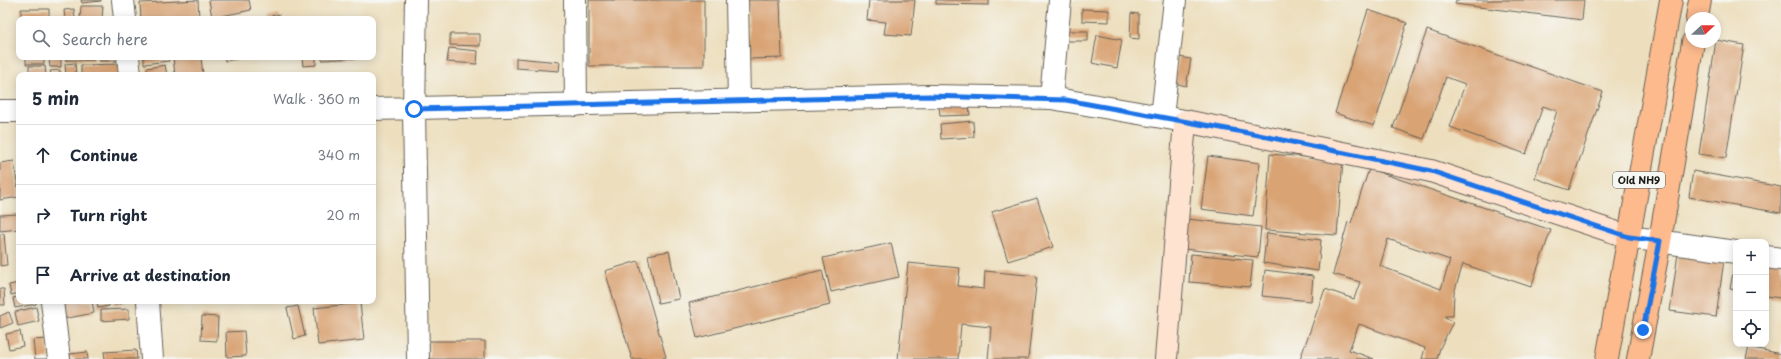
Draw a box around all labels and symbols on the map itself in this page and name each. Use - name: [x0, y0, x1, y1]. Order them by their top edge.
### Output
- north arrow: [1685, 12, 1721, 48]
- route start: [405, 100, 423, 118]
- road number: Old NH9: [1613, 172, 1665, 188]
- route end: [1634, 321, 1652, 339]

